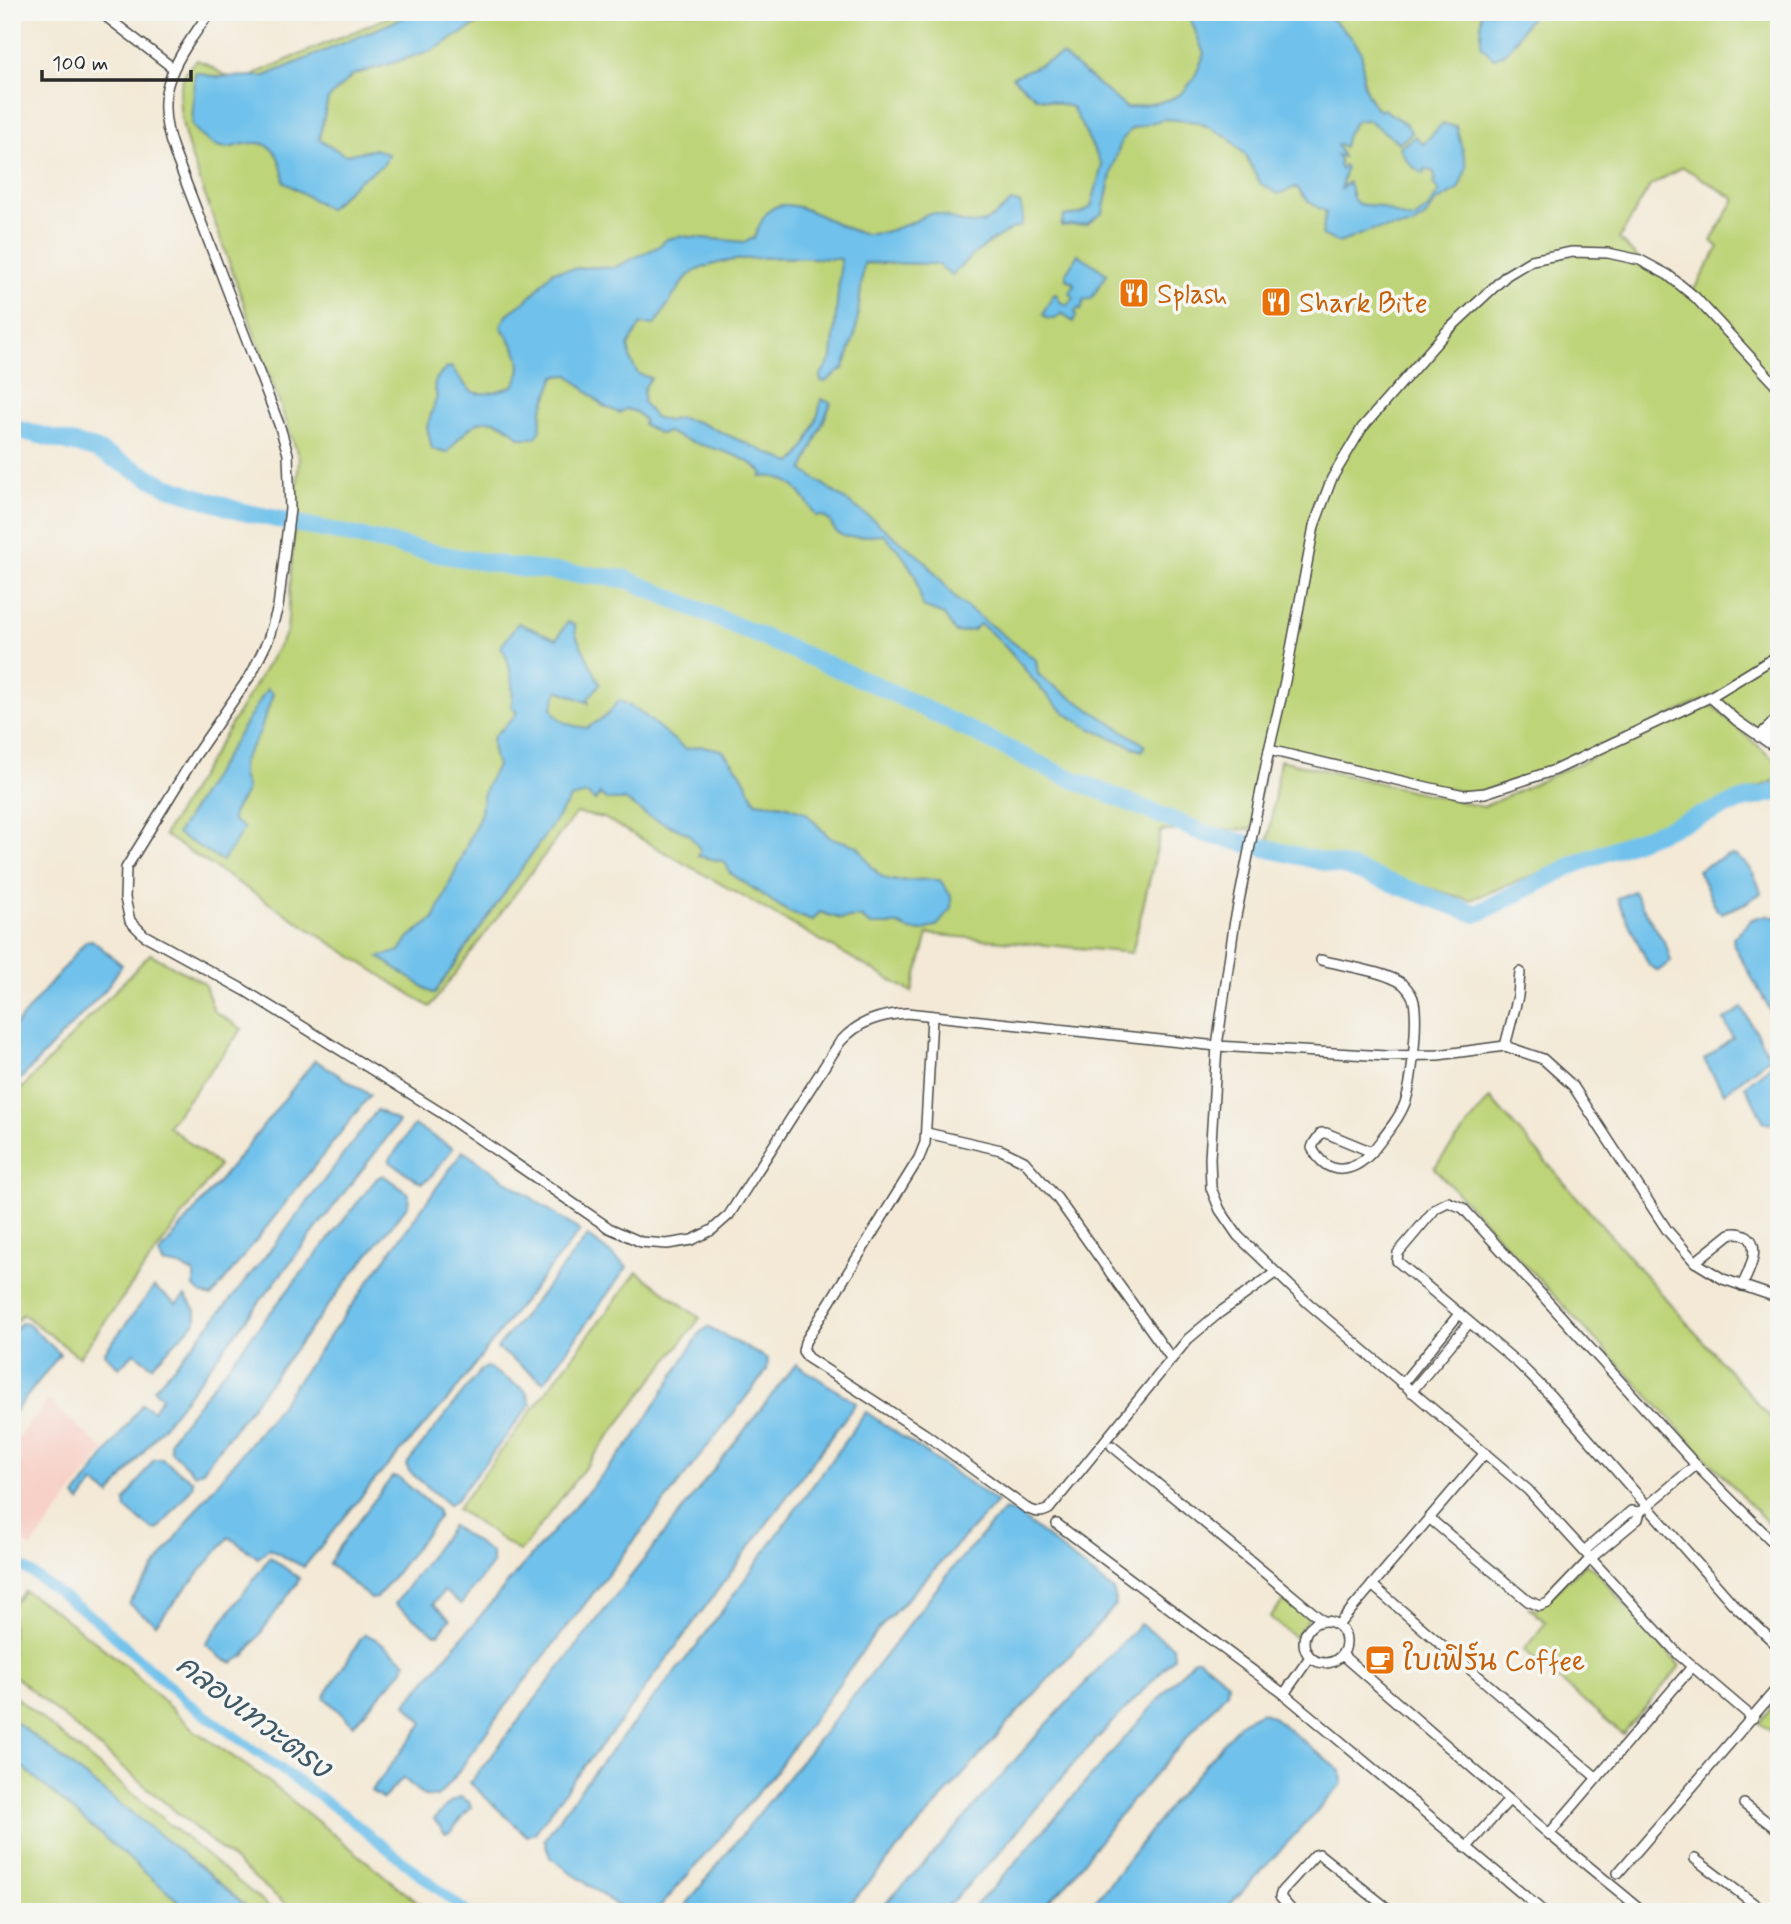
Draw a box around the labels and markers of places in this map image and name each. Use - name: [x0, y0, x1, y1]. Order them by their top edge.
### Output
- restaurant icon: Splash: [1117, 276, 1151, 310]
- place label: Splash: [1157, 277, 1228, 314]
- restaurant icon: Shark Bite: [1259, 285, 1293, 319]
- place label: Shark Bite: [1299, 286, 1428, 323]
- place label: ใบเฟิร์น Coffee: [1403, 1641, 1585, 1681]
- cafe icon: ใบเฟิร์น Coffee: [1363, 1643, 1397, 1677]

